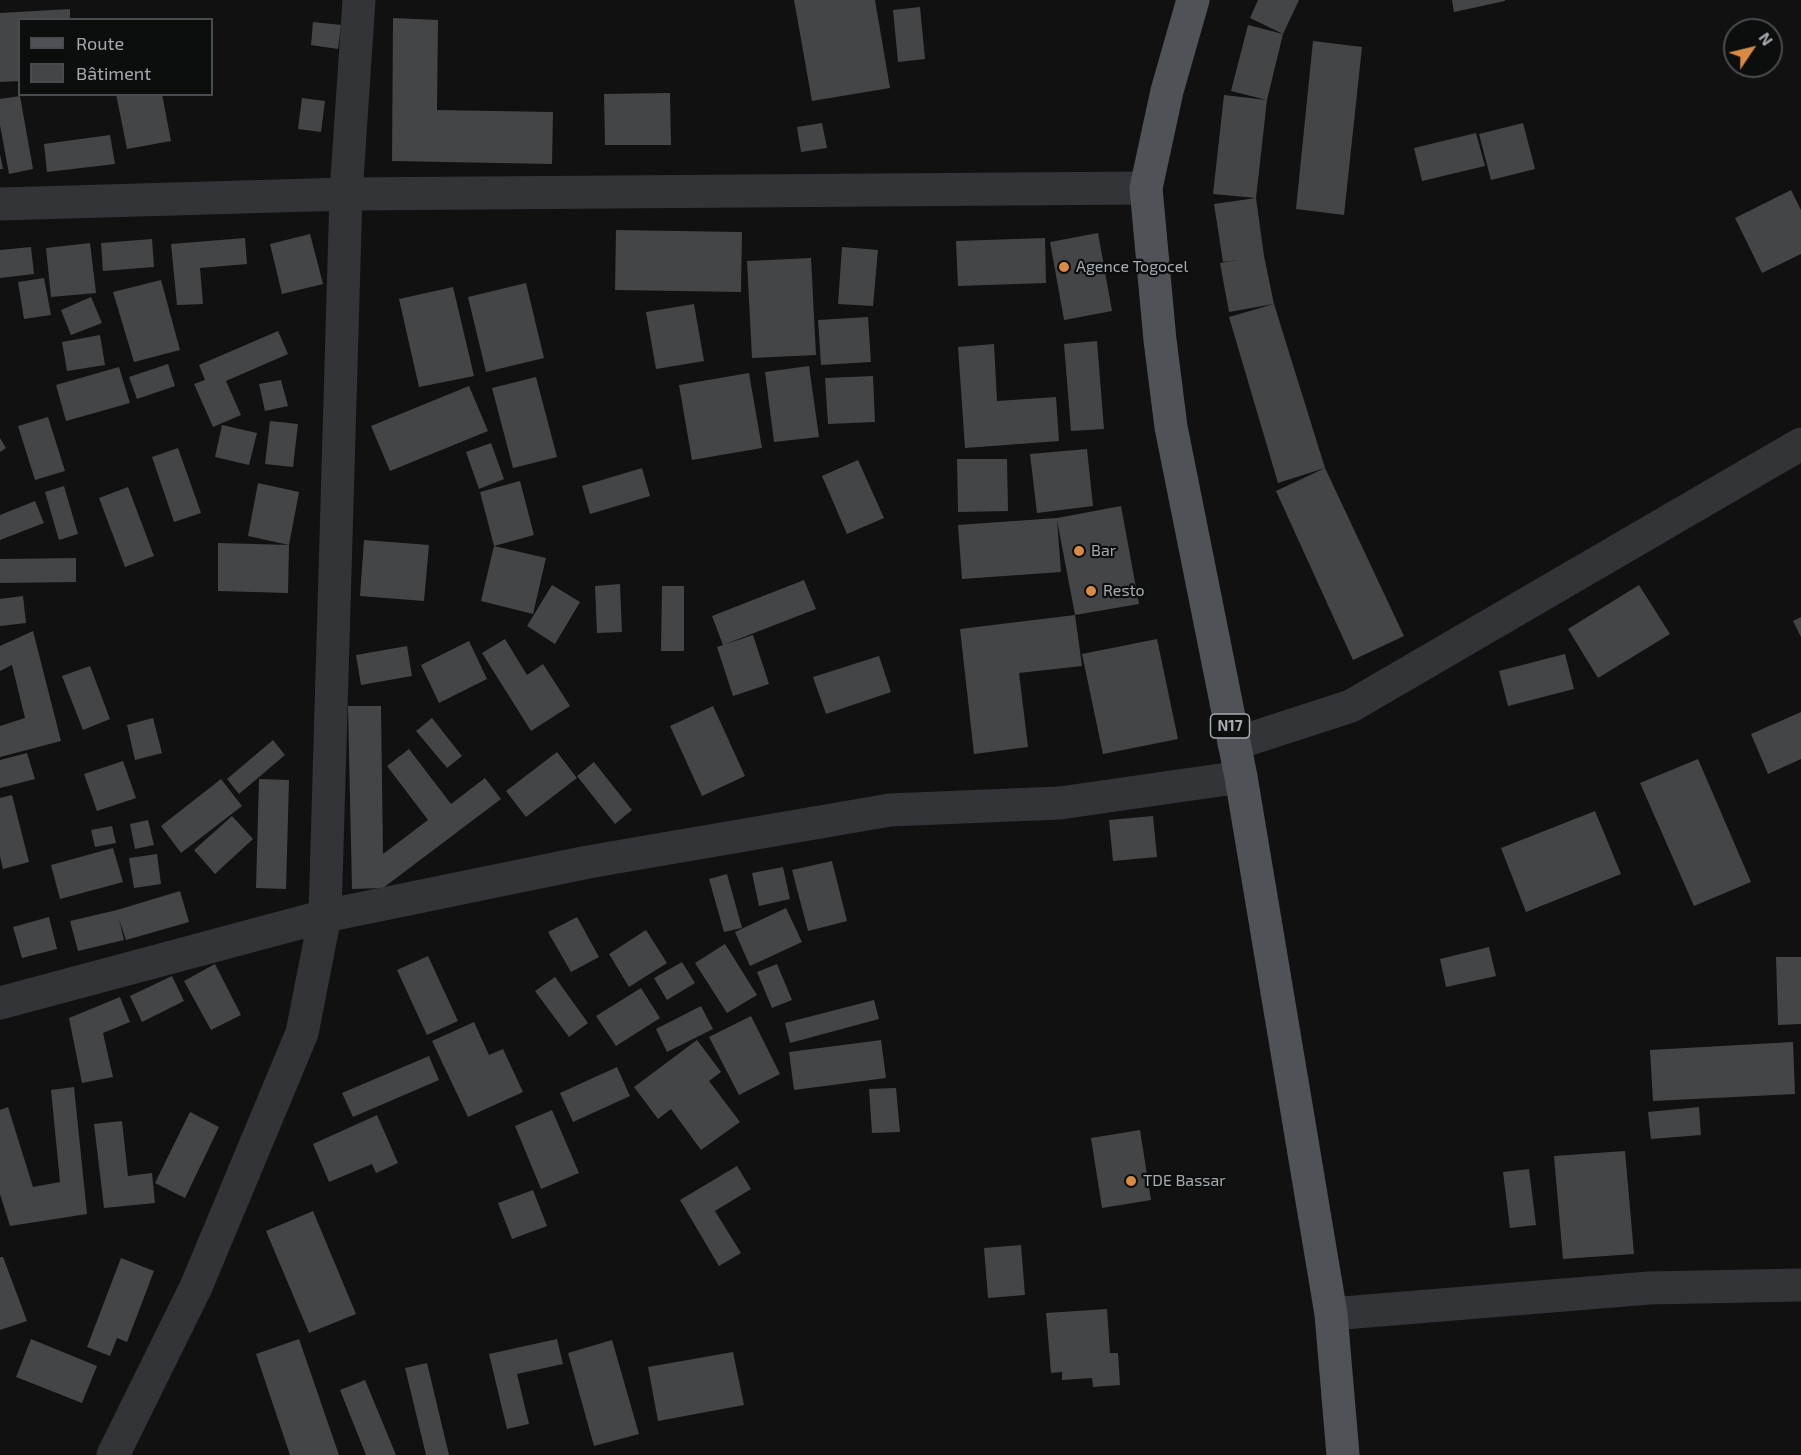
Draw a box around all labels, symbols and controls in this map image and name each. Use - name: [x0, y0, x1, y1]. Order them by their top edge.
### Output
- legend: [18, 18, 213, 96]
- north arrow: [1723, 18, 1783, 78]
- text: N: [1755, 28, 1778, 49]
- text: Route: [76, 32, 124, 54]
- text: Bâtiment: [76, 62, 151, 84]
- place label: Agence Togocel: [1076, 257, 1188, 277]
- marker: Agence Togocel: [1057, 260, 1071, 274]
- place label: Bar: [1091, 541, 1116, 561]
- marker: Bar: [1072, 544, 1086, 558]
- place label: Resto: [1103, 581, 1145, 601]
- marker: Resto: [1084, 584, 1098, 598]
- road number: N17: [1210, 714, 1250, 738]
- place label: TDE Bassar: [1143, 1171, 1226, 1191]
- marker: TDE Bassar: [1124, 1174, 1138, 1188]

